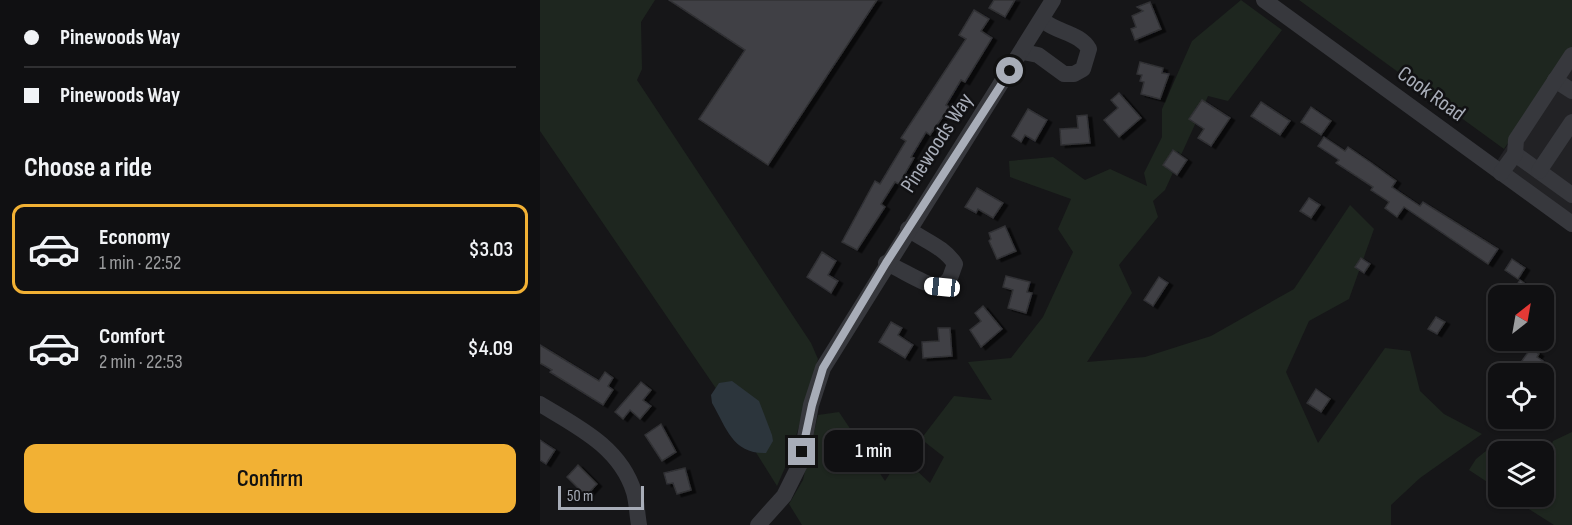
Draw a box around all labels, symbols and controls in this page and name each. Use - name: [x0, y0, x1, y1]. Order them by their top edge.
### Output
- text: Pinewoods Way: [60, 24, 180, 51]
- route start: [996, 57, 1023, 84]
- street label: Cook Road: [1392, 60, 1470, 128]
- text: Pinewoods Way: [60, 82, 180, 109]
- street label: Pinewoods Way: [895, 88, 979, 198]
- text: Choose a ride: [24, 152, 152, 184]
- icon: car: [27, 222, 81, 276]
- text: Economy: [99, 224, 170, 251]
- text: $3.03: [468, 236, 513, 263]
- text: 1 min · 22:52: [99, 251, 181, 275]
- car: [923, 276, 961, 298]
- north arrow: [1488, 285, 1554, 351]
- map controls: [1488, 285, 1554, 507]
- icon: car: [27, 321, 81, 375]
- text: Comfort: [99, 323, 165, 350]
- text: $4.09: [468, 335, 513, 362]
- text: 2 min · 22:53: [99, 350, 183, 374]
- button: locate: [1488, 363, 1554, 429]
- callout: 1 min: [823, 431, 922, 473]
- route end: [788, 438, 815, 465]
- text: 1 min: [855, 439, 892, 463]
- button: layers: [1488, 441, 1554, 507]
- button: Confirm: [24, 444, 516, 513]
- scale bar: [558, 483, 644, 510]
- text: 50 m: [567, 487, 593, 506]

